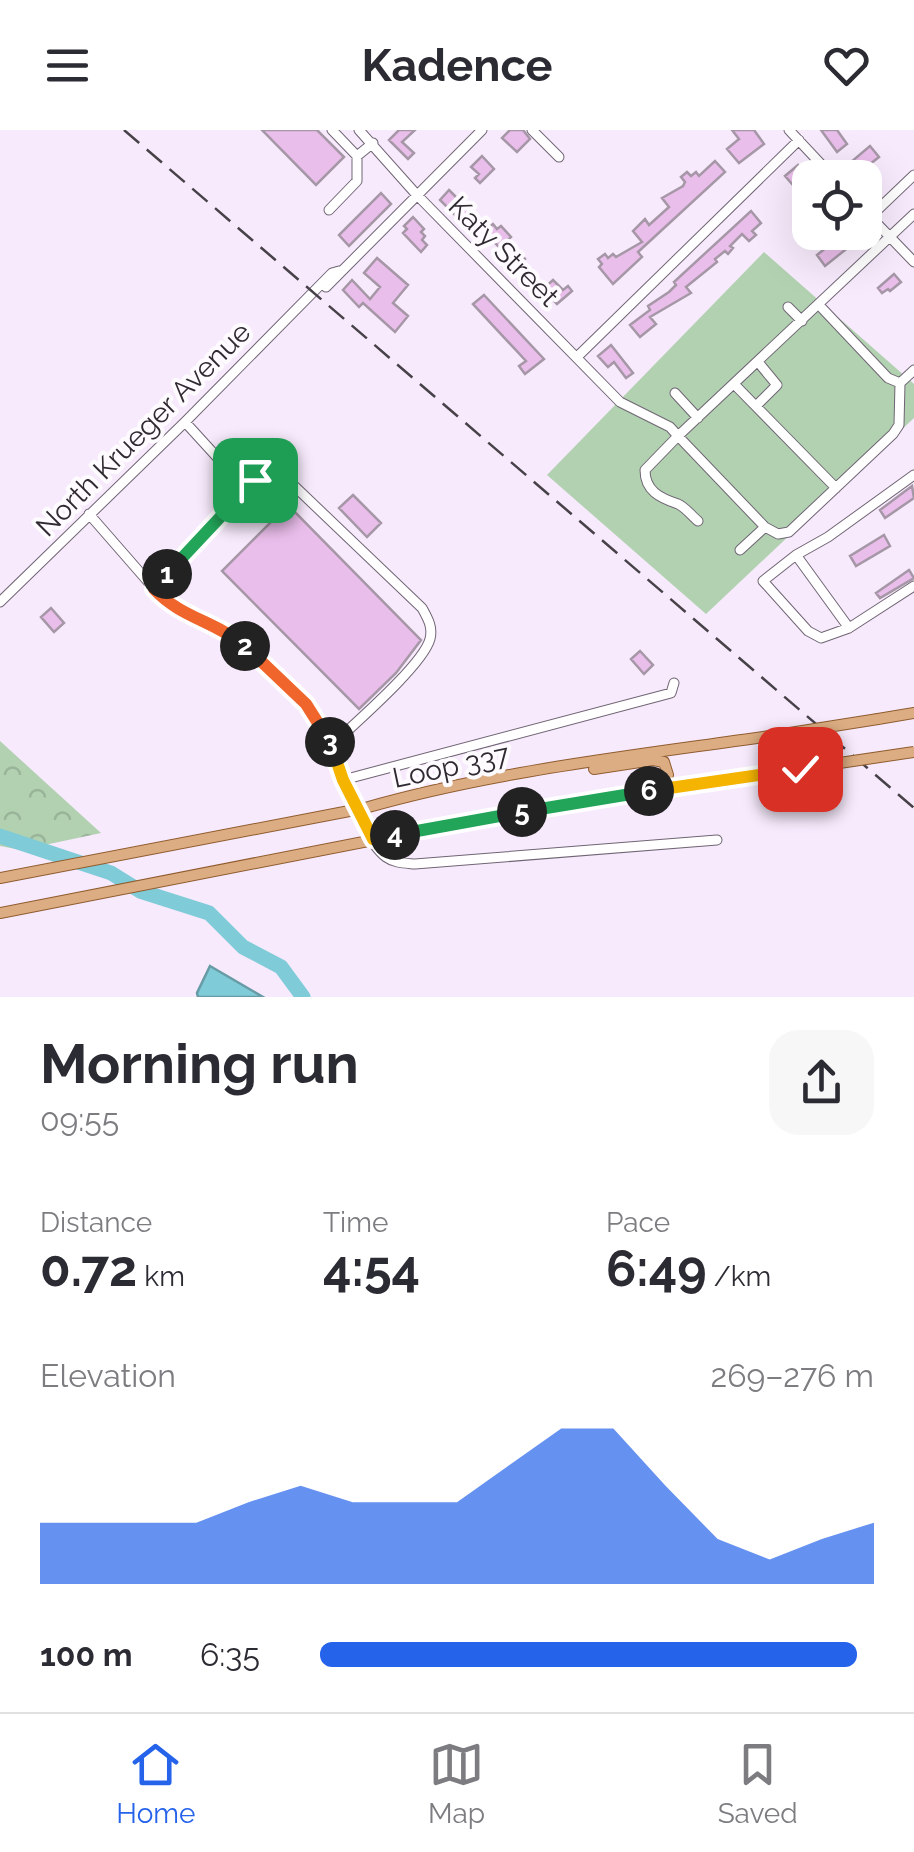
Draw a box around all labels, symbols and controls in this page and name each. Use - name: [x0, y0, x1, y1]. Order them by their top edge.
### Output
- icon: menu: [40, 38, 95, 93]
- icon: heart: [819, 38, 874, 93]
- text: Kadence: [361, 39, 553, 92]
- map controls: [792, 160, 882, 250]
- button: locate: [792, 160, 882, 250]
- street label: Katy Street: [442, 190, 566, 314]
- street label: North Krueger Avenue: [29, 315, 257, 543]
- pin: [213, 438, 298, 523]
- icon: arrive: [228, 453, 283, 508]
- pin: 1: [142, 549, 192, 599]
- text: 1: [160, 557, 174, 590]
- pin: 2: [220, 621, 270, 671]
- text: 2: [237, 629, 253, 662]
- pin: 3: [305, 717, 355, 767]
- text: 3: [322, 725, 338, 758]
- pin: [758, 727, 843, 812]
- street label: Loop 337: [390, 738, 512, 795]
- icon: check: [773, 742, 828, 797]
- pin: 6: [624, 766, 674, 816]
- text: 6: [641, 774, 658, 807]
- pin: 5: [497, 787, 547, 837]
- text: 5: [514, 795, 530, 828]
- pin: 4: [370, 810, 420, 860]
- text: 4: [387, 818, 403, 851]
- button: share: [769, 1030, 874, 1135]
- text: Morning run: [40, 1031, 359, 1096]
- text: 09:55: [40, 1101, 119, 1138]
- text: Distance: [40, 1206, 152, 1239]
- text: Time: [323, 1206, 388, 1239]
- text: Pace: [606, 1206, 670, 1239]
- text: 0.72: [40, 1239, 137, 1298]
- text: 4:54: [323, 1239, 420, 1298]
- text: 6:49: [606, 1239, 707, 1298]
- text: km: [137, 1260, 185, 1293]
- text: /km: [707, 1260, 771, 1293]
- text: Elevation: [40, 1357, 176, 1394]
- text: 269–276 m: [710, 1357, 874, 1394]
- text: 100 m: [40, 1636, 133, 1673]
- text: 6:35: [200, 1636, 260, 1673]
- tab: Home: [116, 1737, 196, 1830]
- tab: Map: [428, 1737, 485, 1830]
- tab: Saved: [718, 1737, 798, 1830]

